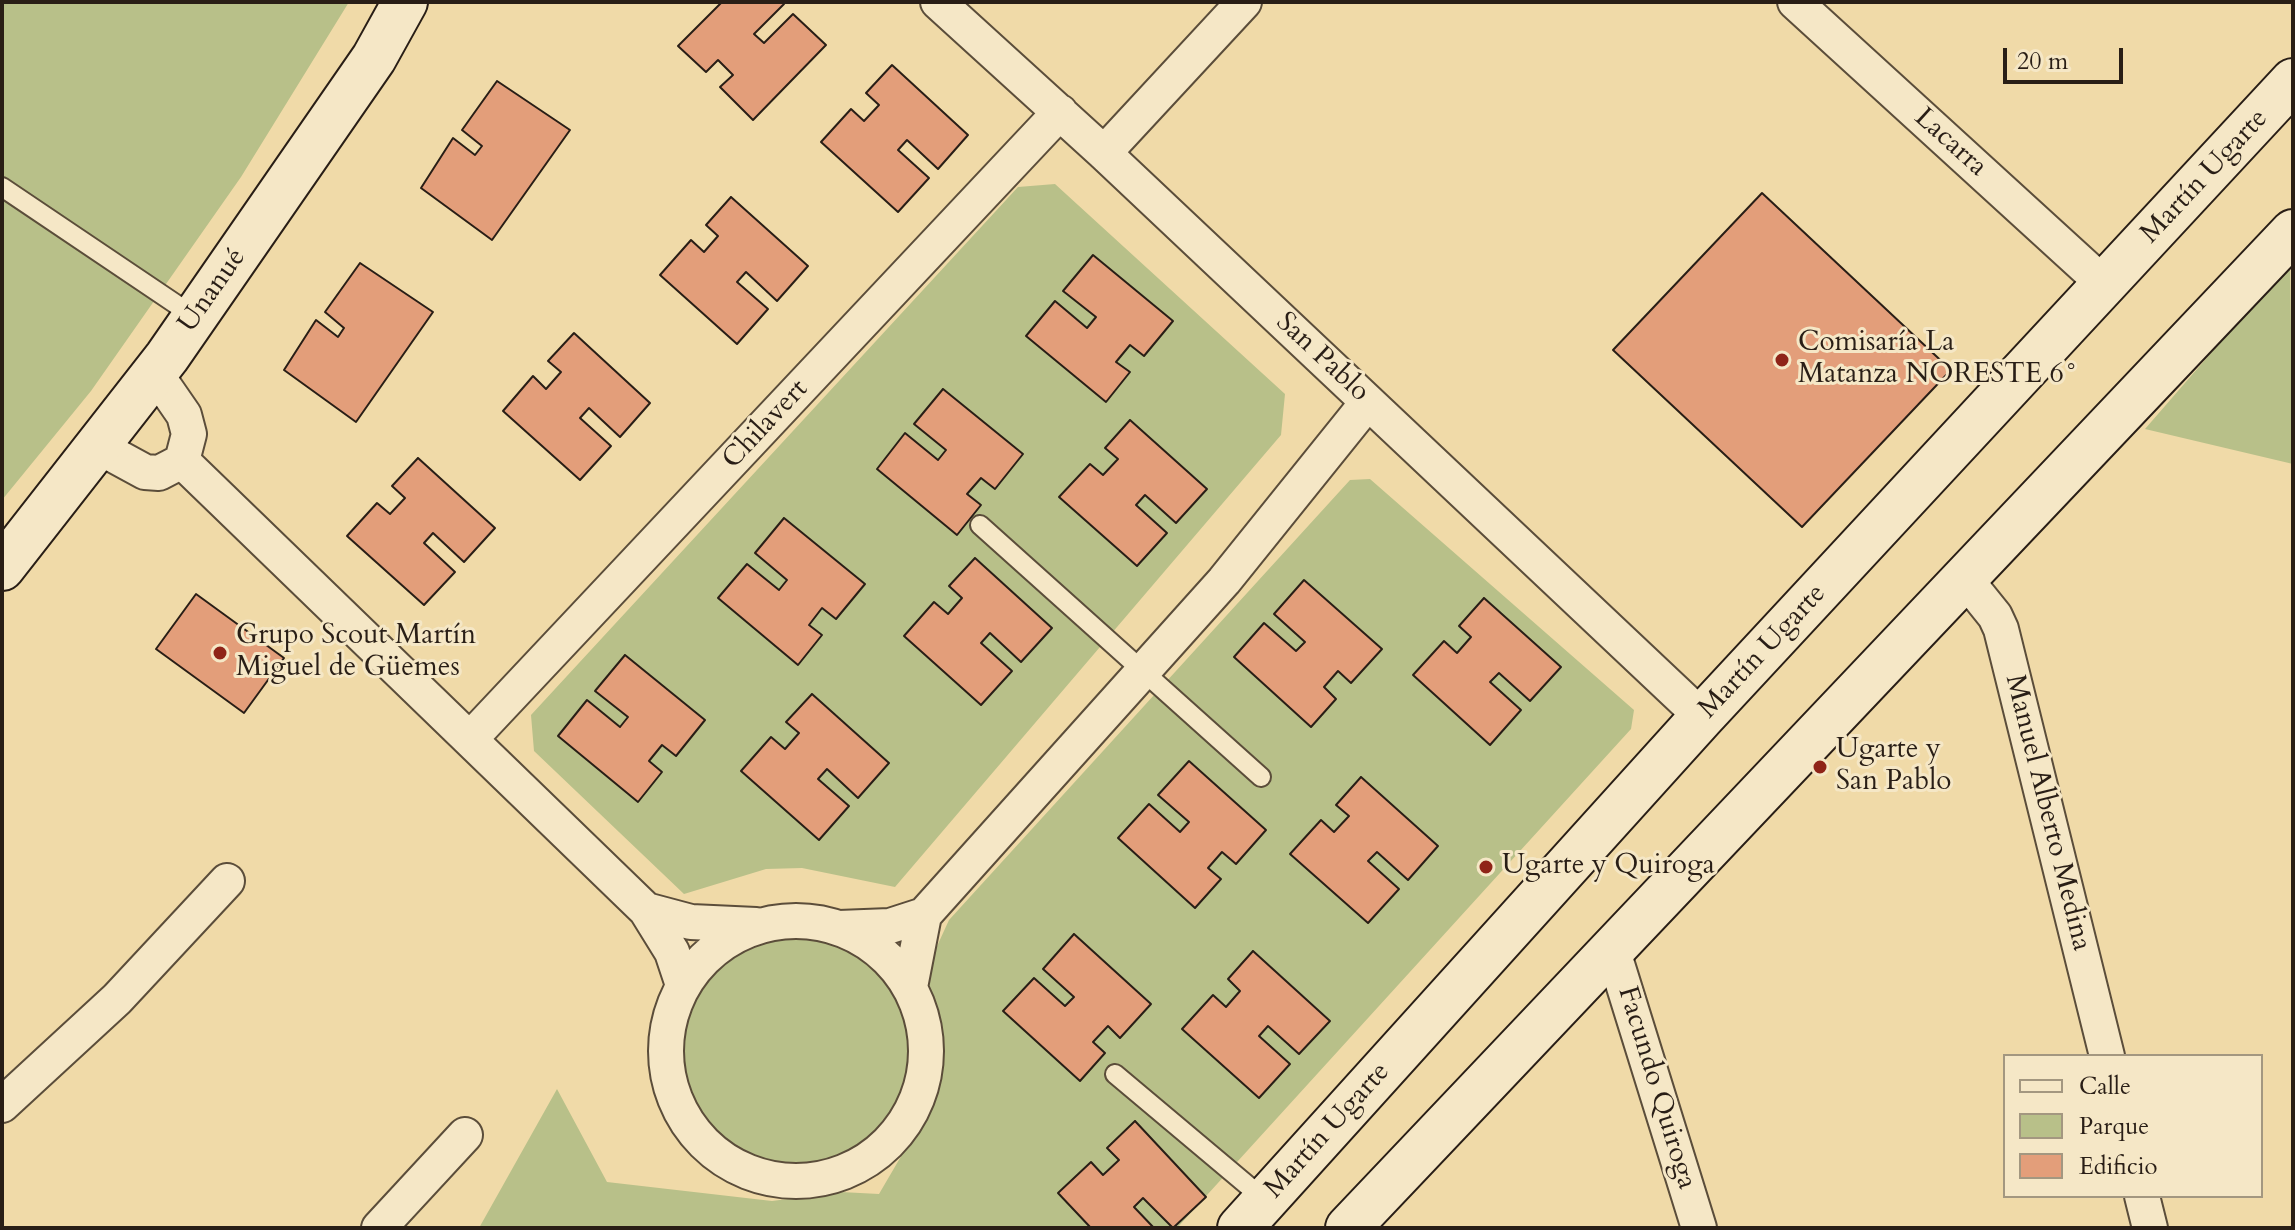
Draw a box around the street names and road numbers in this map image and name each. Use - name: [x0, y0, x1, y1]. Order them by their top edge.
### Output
- street label: Lacarra: [1907, 102, 1993, 184]
- street label: Martín Ugarte: [2134, 103, 2276, 251]
- street label: Unanué: [172, 243, 254, 339]
- street label: San Pablo: [1268, 306, 1376, 410]
- street label: Chilavert: [716, 373, 816, 477]
- street label: Martín Ugarte: [1692, 578, 1834, 726]
- street label: Manuel Alberto Medina: [1996, 671, 2098, 955]
- street label: Facundo Quiroga: [1609, 983, 1703, 1193]
- street label: Martín Ugarte: [1258, 1056, 1398, 1206]

